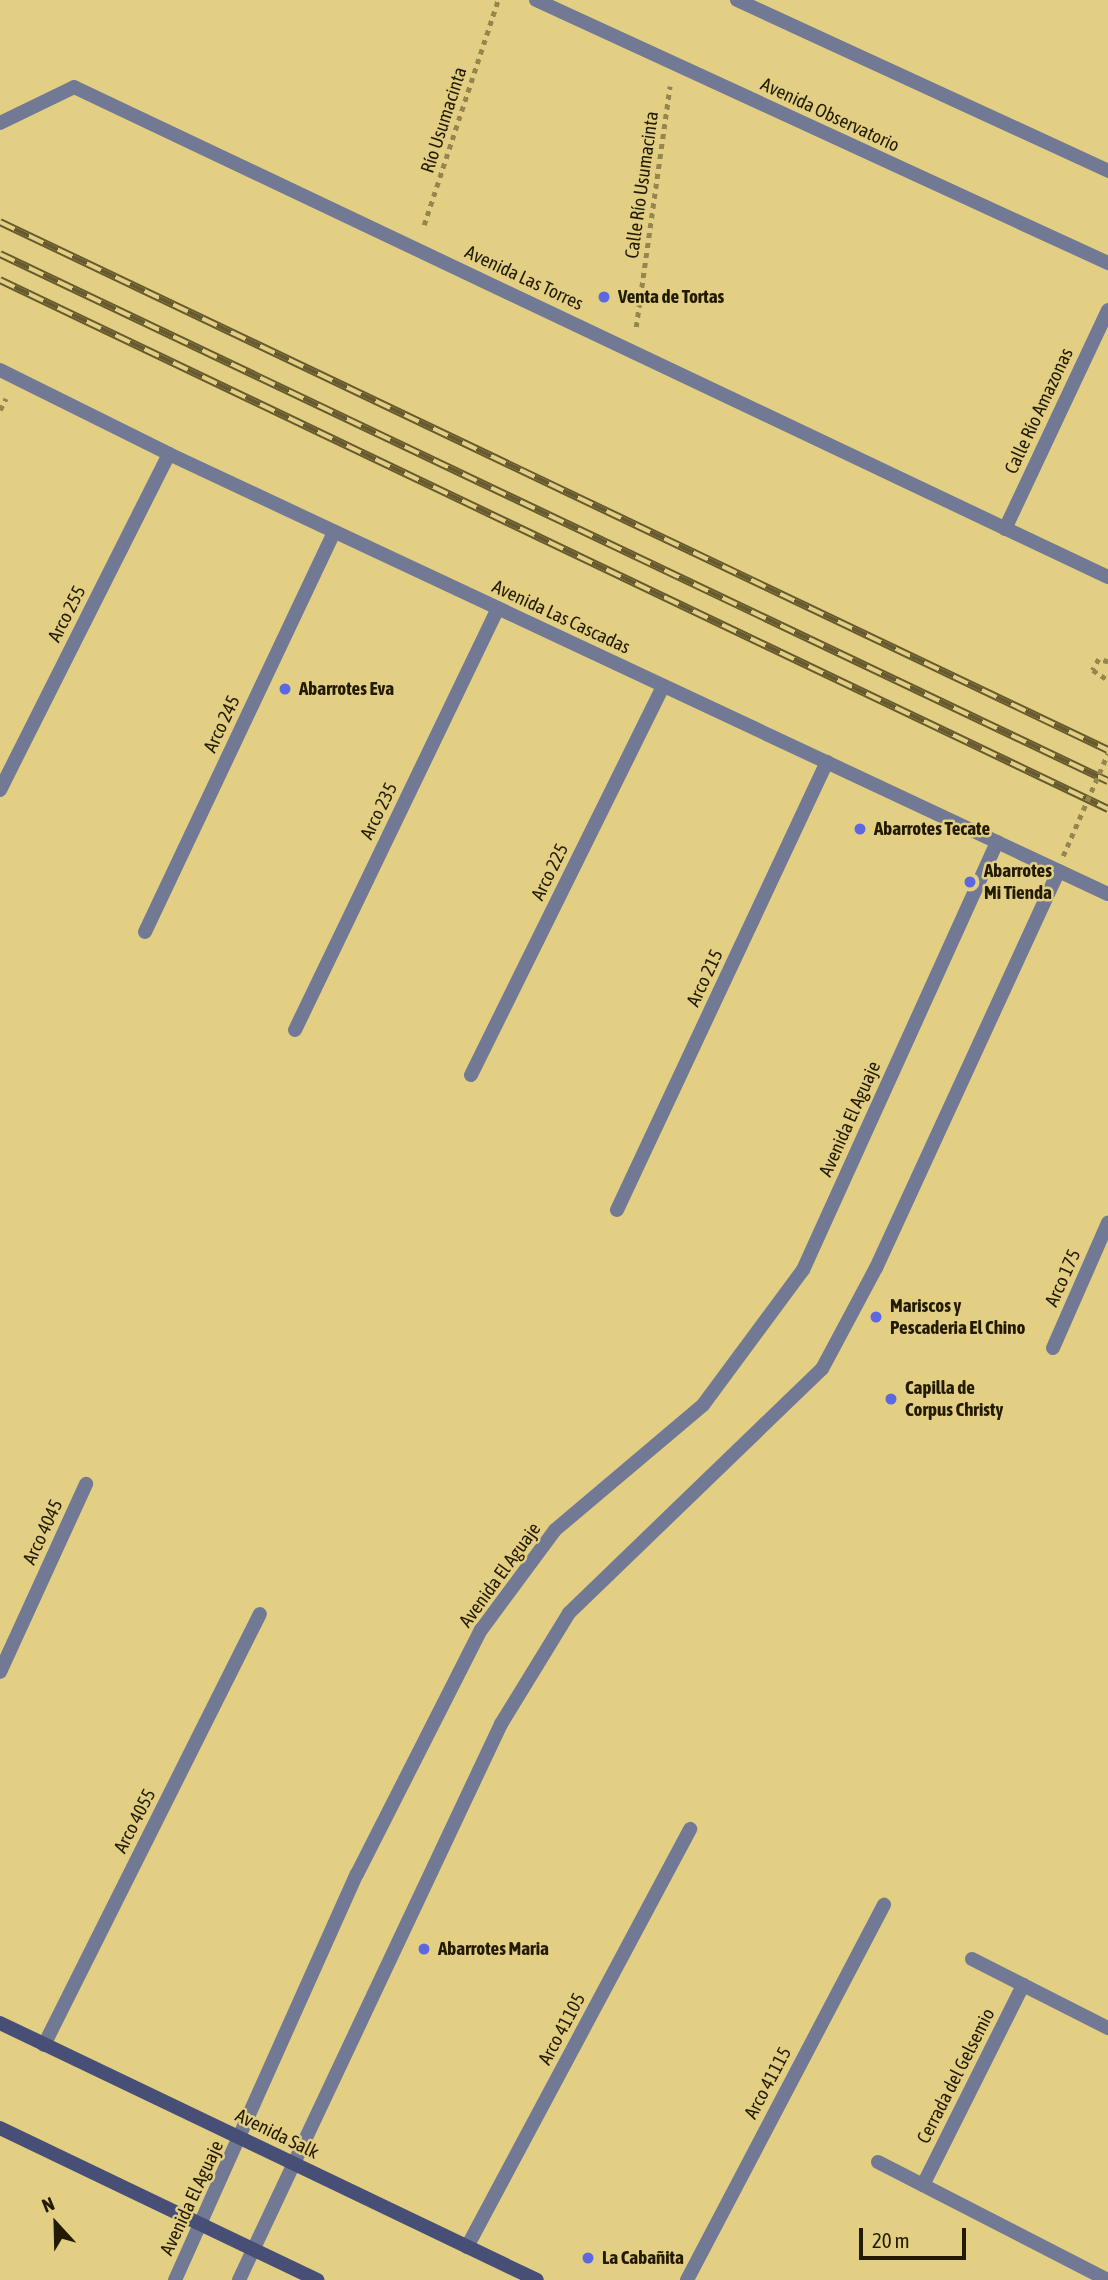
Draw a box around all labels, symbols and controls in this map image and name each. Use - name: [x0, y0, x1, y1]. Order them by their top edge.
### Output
- street label: Río Usumacinta: [416, 64, 472, 176]
- street label: Avenida Observatorio: [757, 73, 903, 157]
- street label: Calle Río Usumacinta: [620, 110, 664, 260]
- street label: Avenida Las Torres: [461, 241, 587, 315]
- place label: Venta de Tortas: [618, 286, 724, 308]
- marker: Venta de Tortas: [596, 289, 612, 305]
- street label: Calle Río Amazonas: [1000, 345, 1078, 477]
- street label: Avenida Las Cascadas: [488, 575, 634, 659]
- street label: Arco 255: [43, 582, 91, 646]
- place label: Abarrotes Eva: [299, 678, 394, 700]
- marker: Abarrotes Eva: [277, 681, 293, 697]
- street label: Arco 245: [199, 692, 245, 756]
- street label: Arco 235: [356, 779, 402, 843]
- place label: Abarrotes Tecate: [874, 818, 990, 840]
- marker: Abarrotes Tecate: [852, 821, 868, 837]
- street label: Arco 225: [527, 840, 573, 904]
- place label: Abarrotes Mi Tienda: [984, 860, 1052, 904]
- marker: Abarrotes Mi Tienda: [962, 874, 978, 890]
- street label: Arco 215: [682, 946, 728, 1010]
- street label: Avenida El Aguaje: [814, 1058, 886, 1180]
- street label: Arco 175: [1040, 1246, 1086, 1310]
- place label: Mariscos y Pescaderia El Chino: [890, 1295, 1025, 1339]
- marker: Mariscos y Pescaderia El Chino: [868, 1309, 884, 1325]
- place label: Capilla de Corpus Christy: [905, 1377, 1003, 1421]
- marker: Capilla de Corpus Christy: [883, 1391, 899, 1407]
- street label: Arco 4045: [18, 1496, 68, 1568]
- street label: Avenida El Aguaje: [454, 1518, 546, 1632]
- street label: Arco 4055: [109, 1785, 161, 1857]
- place label: Abarrotes Maria: [438, 1938, 549, 1960]
- marker: Abarrotes Maria: [416, 1941, 432, 1957]
- street label: Arco 41105: [534, 1989, 590, 2069]
- street label: Cerrada del Gelsemio: [912, 2005, 1000, 2147]
- street label: Arco 41115: [740, 2043, 796, 2123]
- street label: Avenida Salk: [232, 2104, 322, 2164]
- street label: Avenida El Aguaje: [156, 2137, 228, 2259]
- north arrow: [21, 2189, 91, 2259]
- text: N: [39, 2192, 57, 2217]
- scale bar: [863, 2214, 970, 2258]
- text: 20 m: [872, 2228, 910, 2252]
- place label: La Cabañita: [602, 2247, 684, 2269]
- marker: La Cabañita: [580, 2250, 596, 2266]

